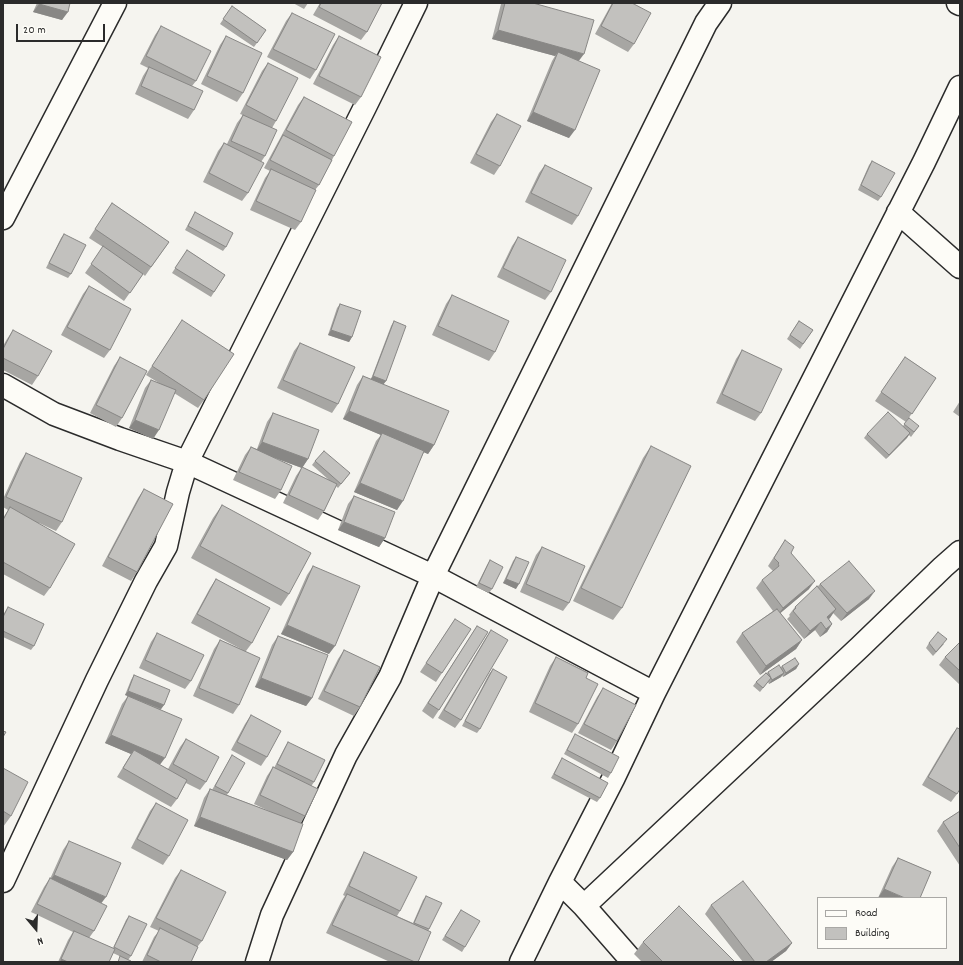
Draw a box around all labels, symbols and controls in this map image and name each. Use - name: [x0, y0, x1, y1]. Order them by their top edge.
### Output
- scale bar: [18, 16, 107, 42]
- text: 20 m: [23, 22, 46, 39]
- legend: [817, 897, 947, 949]
- text: Road: [855, 905, 877, 922]
- north arrow: [16, 909, 56, 949]
- text: Building: [855, 925, 890, 942]
- text: N: [35, 932, 45, 949]

